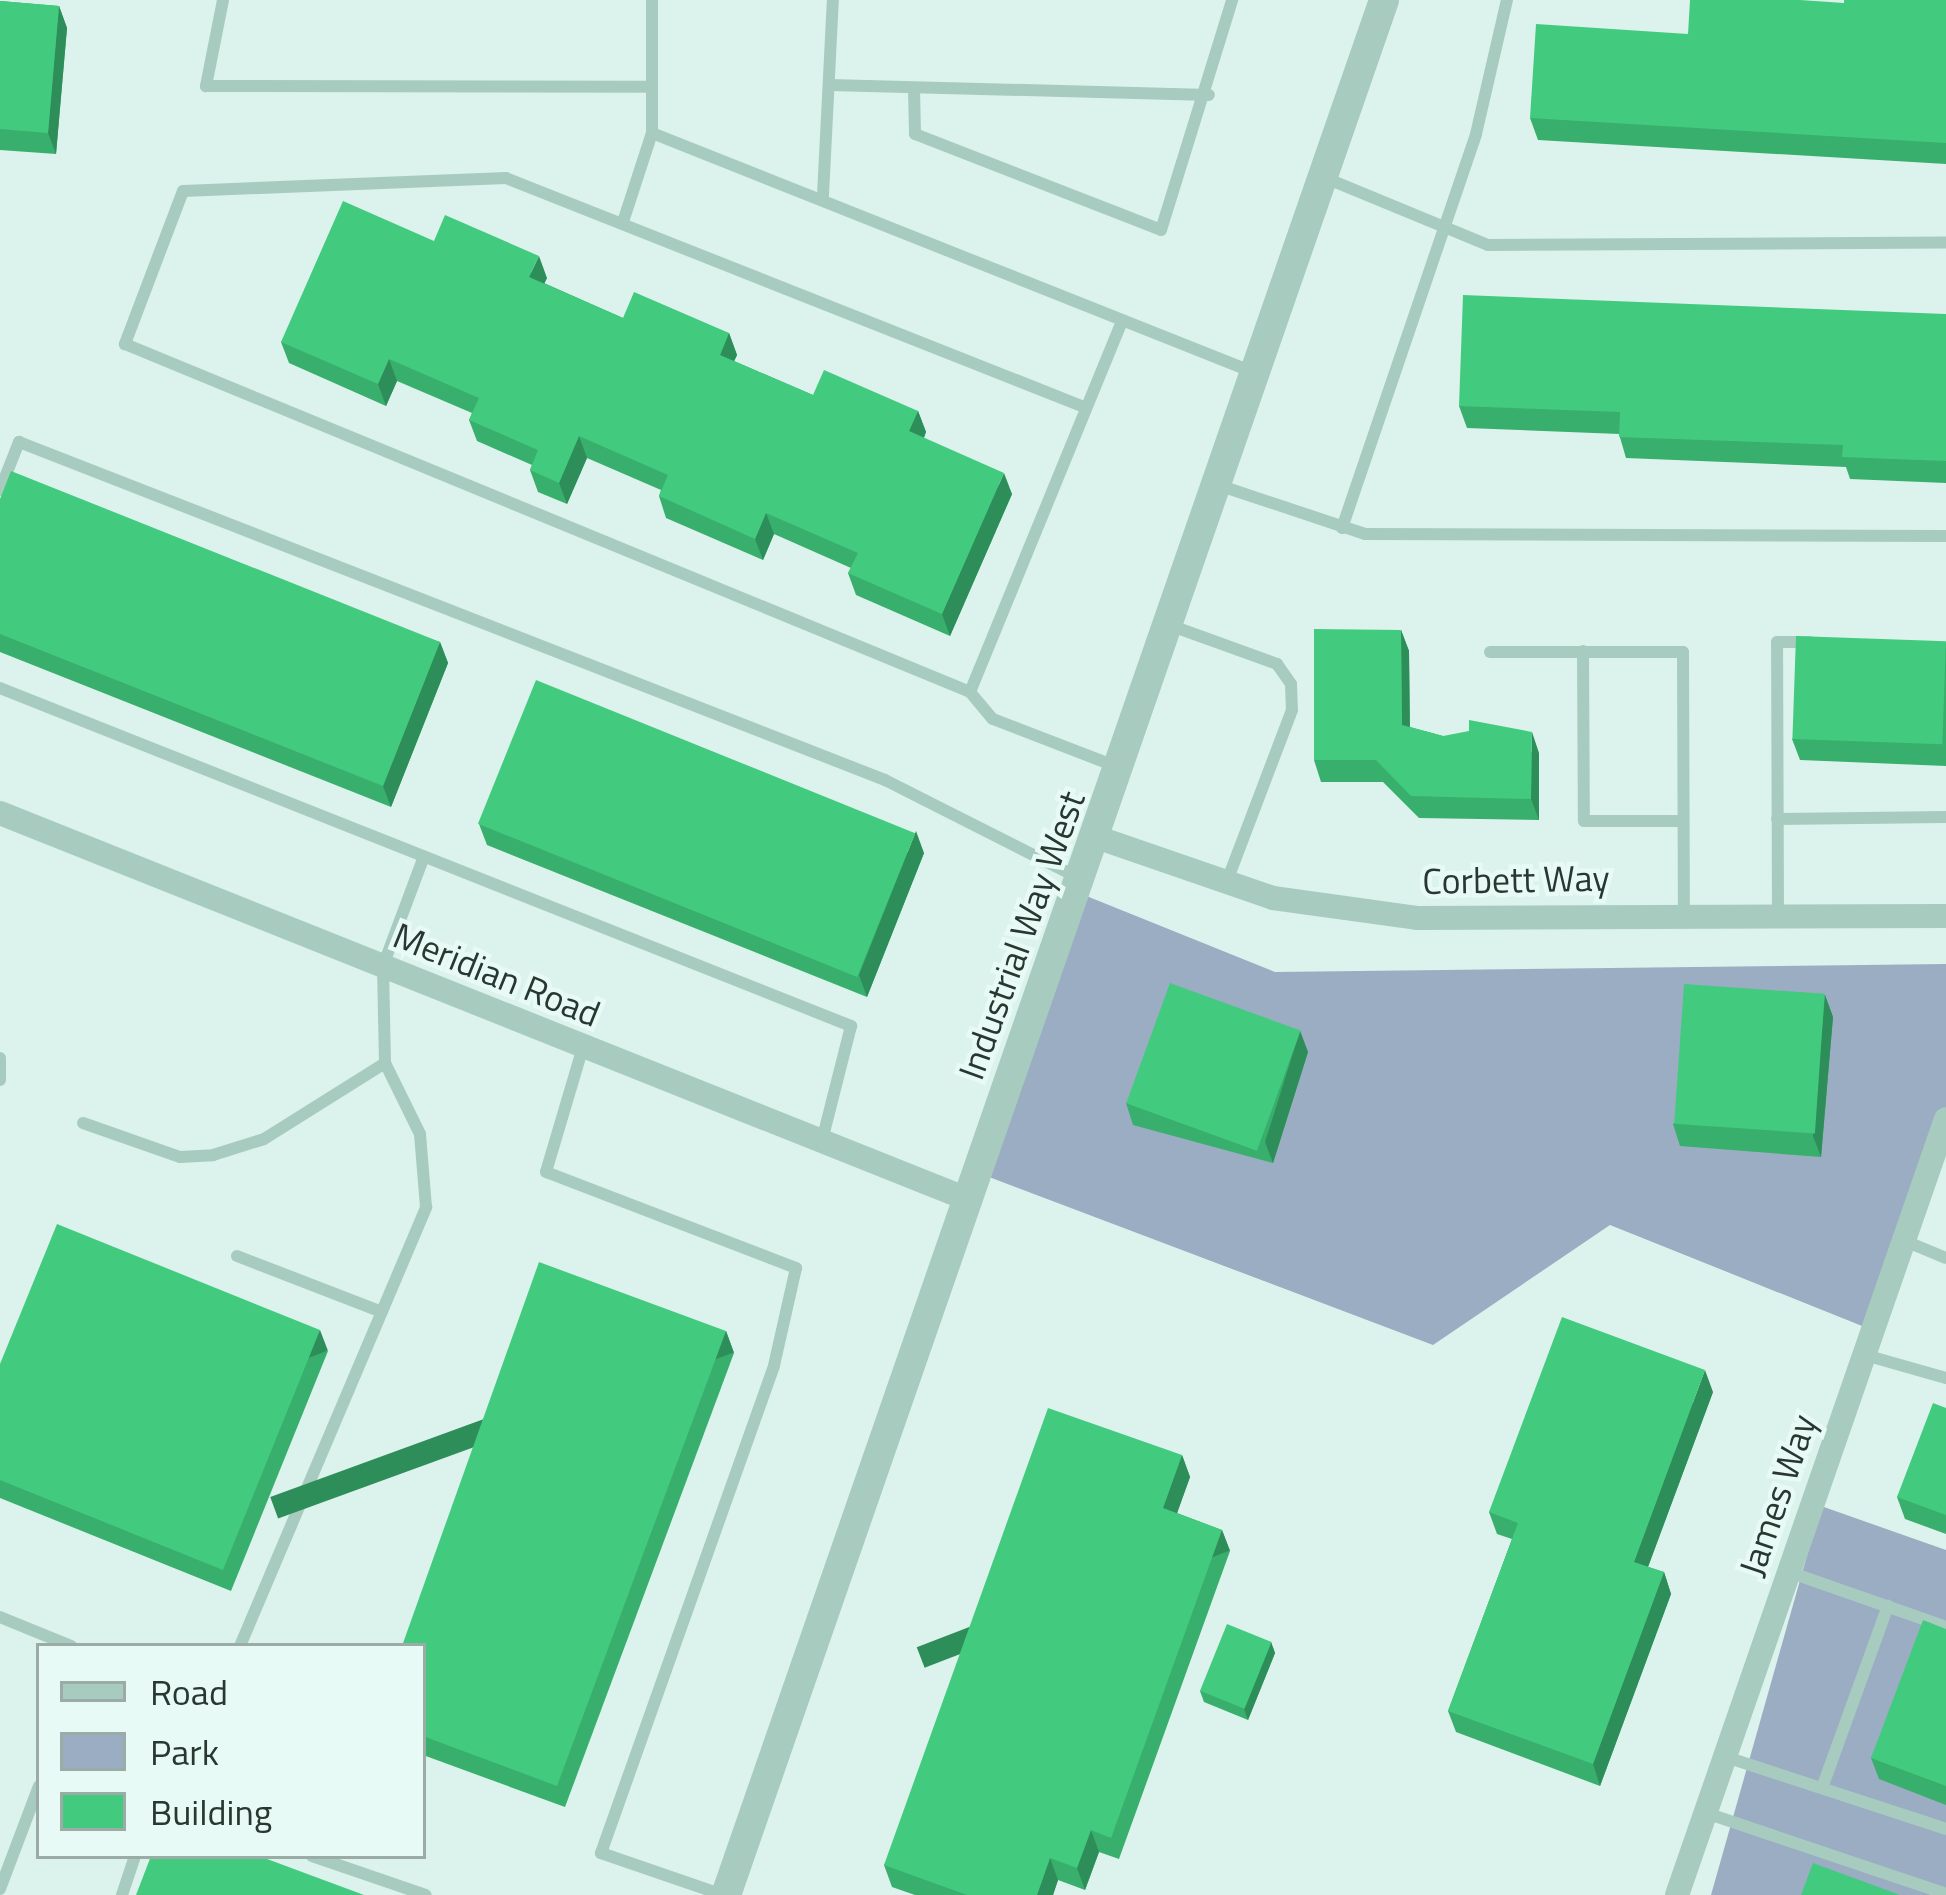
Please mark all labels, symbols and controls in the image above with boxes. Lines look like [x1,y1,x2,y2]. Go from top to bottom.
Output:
street label: Industrial Way West [949,785,1093,1085]
street label: Corbett Way [1422,856,1610,902]
street label: Meridian Road [388,913,606,1035]
street label: James Way [1729,1409,1825,1581]
legend [36,1643,426,1859]
text: Road [150,1664,228,1719]
text: Park [150,1724,219,1779]
text: Building [150,1784,272,1839]

